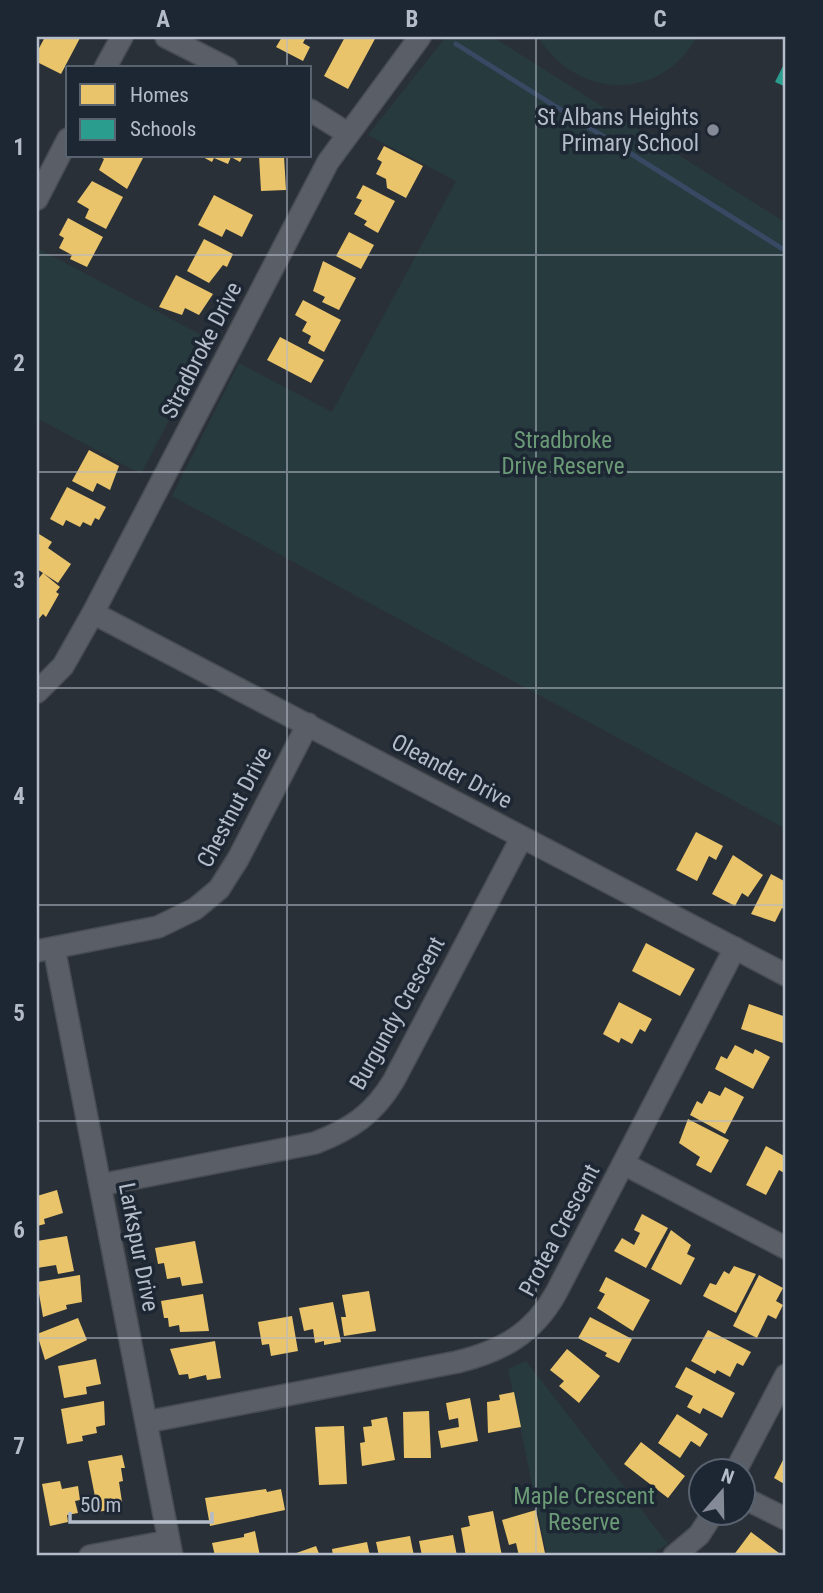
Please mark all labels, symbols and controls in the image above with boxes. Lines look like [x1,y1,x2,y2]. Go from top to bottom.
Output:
text: A [156,6,170,33]
text: B [406,6,418,33]
text: C [653,6,667,33]
legend [66,66,312,158]
text: Homes [130,83,189,107]
place label: St Albans Heights Primary School [537,104,699,157]
text: Schools [130,117,196,141]
marker: St Albans Heights Primary School [705,122,721,138]
text: 1 [13,134,25,161]
street label: Stradbroke Drive [155,278,247,423]
text: 2 [13,350,25,377]
park label: Stradbroke Drive Reserve [501,427,625,480]
text: 3 [13,567,25,594]
street label: Oleander Drive [387,728,517,814]
street label: Chestnut Drive [191,742,277,872]
text: 4 [13,783,25,810]
street label: Burgundy Crescent [344,932,451,1094]
text: 5 [13,1000,25,1027]
street label: Protea Crescent [513,1160,605,1301]
street label: Larkspur Drive [113,1180,164,1314]
text: 6 [13,1217,25,1244]
text: 7 [13,1433,25,1460]
north arrow [686,1456,756,1526]
text: N [718,1464,737,1489]
scale bar [70,1481,212,1525]
park label: Maple Crescent Reserve [513,1483,655,1536]
text: 50 m [80,1493,121,1517]

